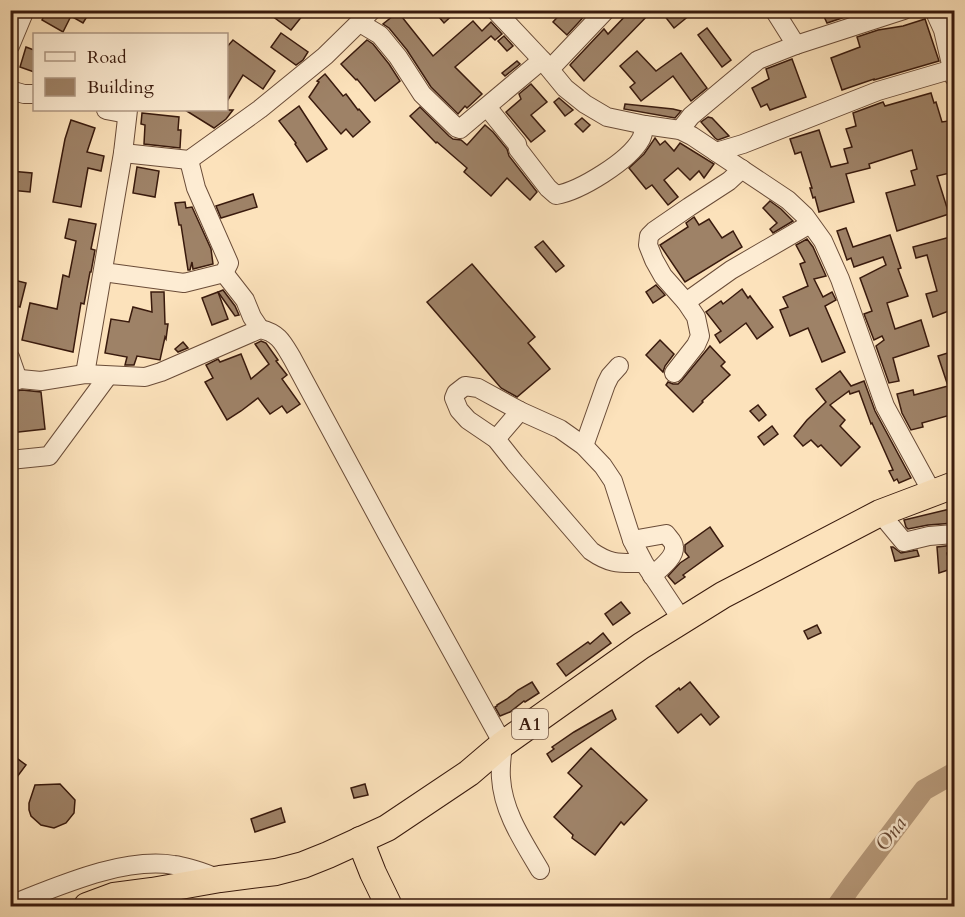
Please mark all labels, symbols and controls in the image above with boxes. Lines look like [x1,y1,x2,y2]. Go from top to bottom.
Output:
legend [33,33,228,111]
text: Road [87,45,127,70]
text: Building [87,75,155,100]
road number: A1 [512,709,548,739]
water label: Ona [868,811,914,857]

